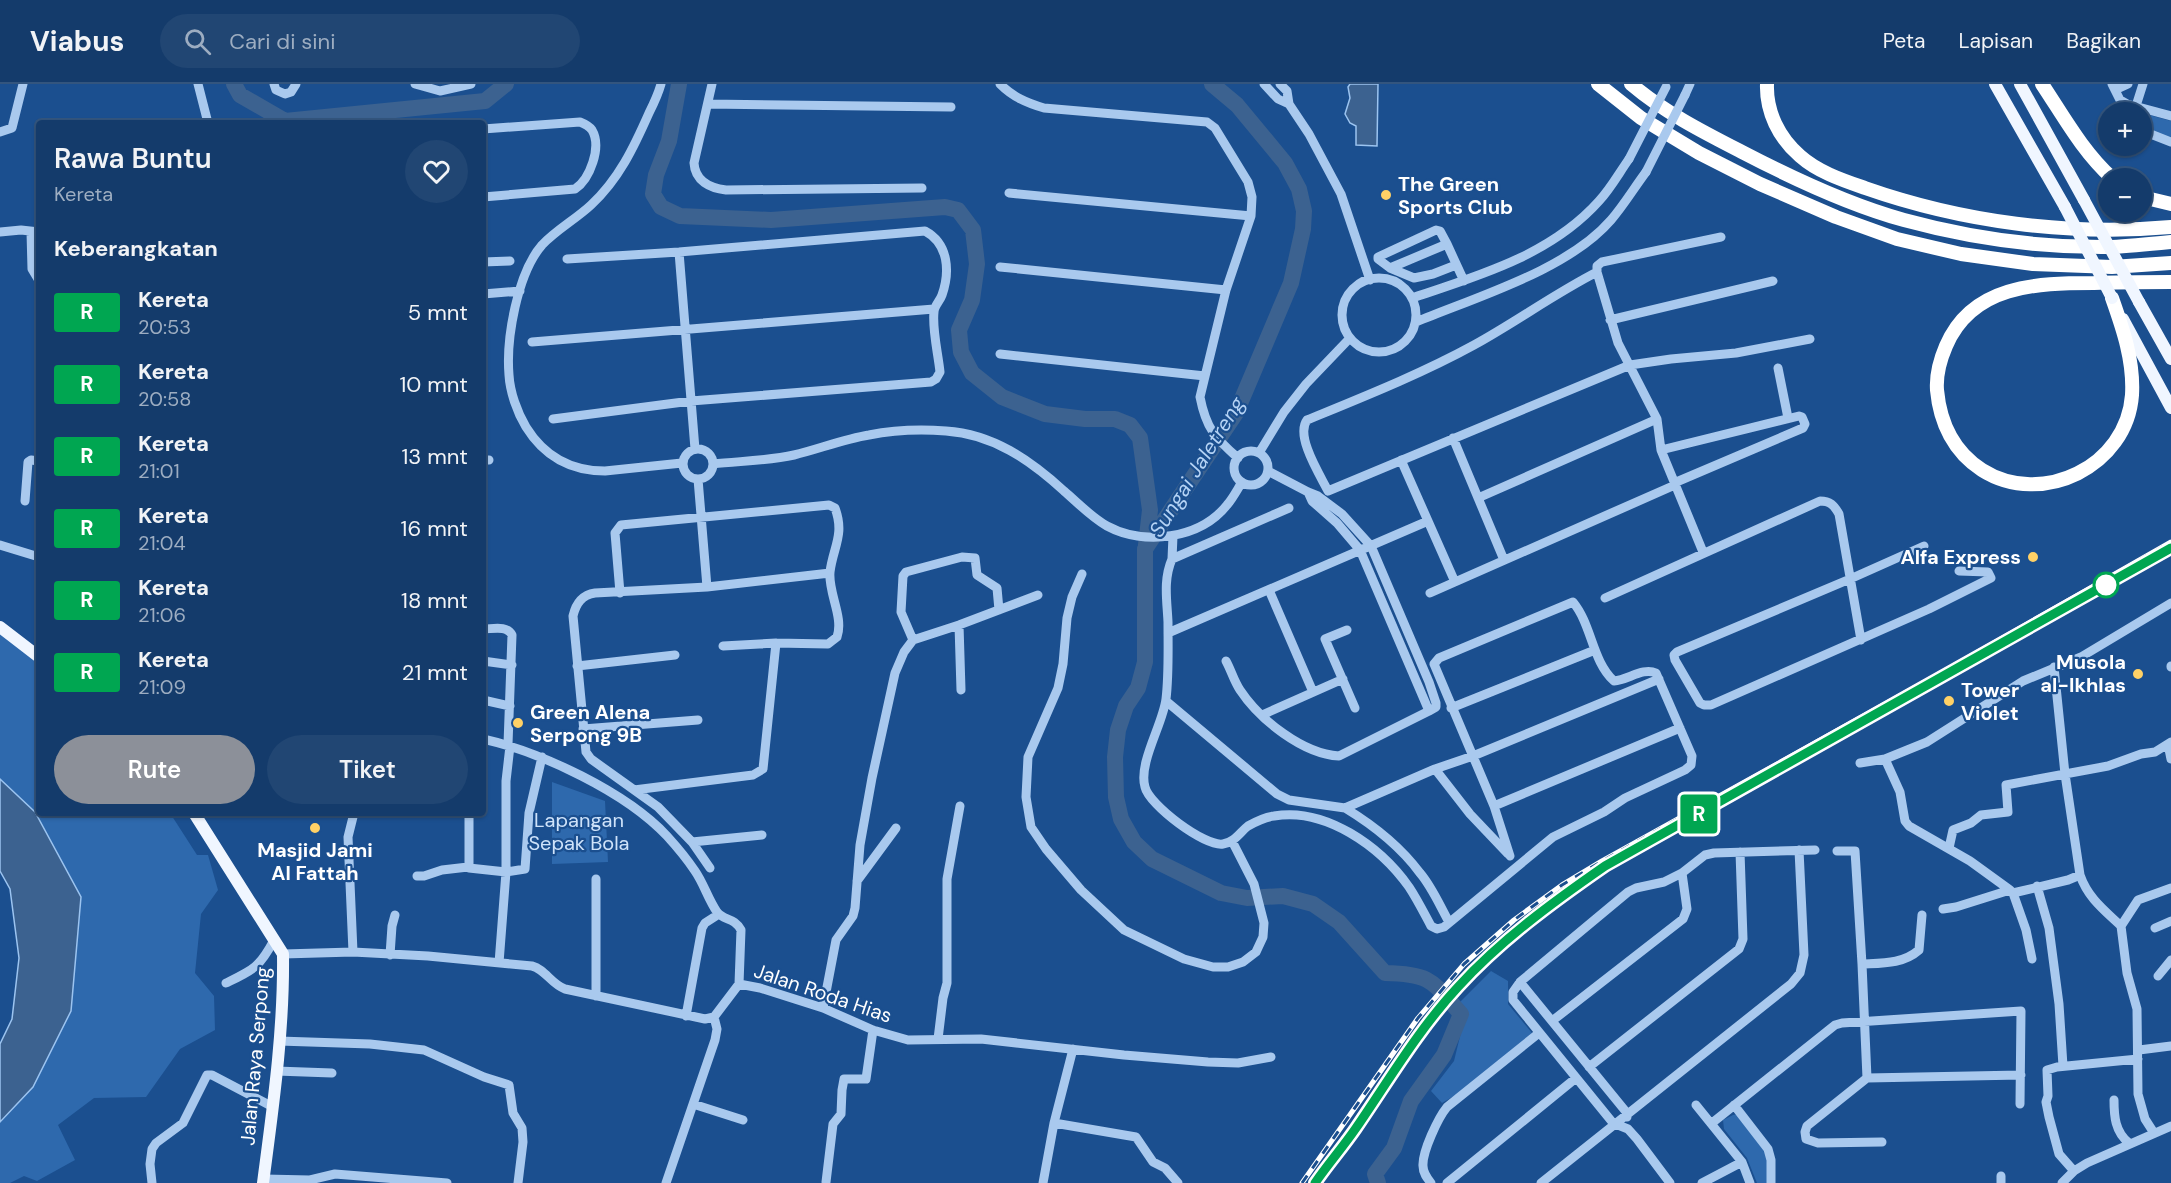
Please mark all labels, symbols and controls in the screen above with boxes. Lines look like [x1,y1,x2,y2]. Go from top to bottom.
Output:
search box [160,14,580,68]
text: Viabus [30,23,124,60]
icon: search [181,25,214,58]
text: Cari di sini [229,27,336,56]
text: Peta [1883,27,1925,55]
text: Lapisan [1958,27,2033,55]
text: Bagikan [2066,27,2141,55]
map controls [2098,102,2152,222]
button: + [2098,102,2152,156]
text: Rawa Buntu [54,140,212,177]
button: heart [405,140,468,203]
button: − [2098,168,2152,222]
place label: The Green Sports Club [1398,171,1513,220]
text: Kereta [54,181,113,207]
marker: The Green Sports Club [1379,188,1393,202]
text: Keberangkatan [54,234,218,263]
text: Kereta [138,285,209,314]
text: R [80,298,94,326]
text: 5 mnt [408,298,468,327]
text: 20:53 [138,314,191,340]
text: Kereta [138,357,209,386]
text: R [80,370,94,398]
text: 10 mnt [399,370,468,399]
text: 20:58 [138,386,191,412]
water label: Sungai Jaletreng [1143,391,1252,542]
text: Kereta [138,429,209,458]
text: R [80,442,94,470]
text: 13 mnt [401,442,468,471]
text: 21:01 [138,458,180,484]
text: Kereta [138,501,209,530]
text: R [80,514,94,542]
text: 16 mnt [401,514,468,543]
text: 21:04 [138,530,186,556]
place label: Alfa Express [1901,544,2021,570]
marker: Alfa Express [2026,550,2040,564]
unlabelled marker [2093,572,2119,598]
text: Kereta [138,573,209,602]
text: R [80,586,94,614]
text: 18 mnt [401,586,468,615]
text: 21:06 [138,602,186,628]
text: Kereta [138,645,209,674]
place label: Musola al-Ikhlas [2040,649,2126,698]
text: R [80,658,94,686]
text: 21 mnt [402,658,468,687]
marker: Musola al-Ikhlas [2131,667,2145,681]
text: 21:09 [138,674,186,700]
place label: Tower Violet [1961,677,2019,726]
marker: Tower Violet [1942,694,1956,708]
place label: Green Alena Serpong 9B [530,699,650,748]
marker: Green Alena Serpong 9B [511,716,525,730]
button: Rute [54,735,255,804]
button: Tiket [267,735,468,804]
line badge: R [1680,794,1718,834]
text: R [1692,800,1706,828]
park label: Lapangan Sepak Bola [528,807,630,856]
marker: Masjid Jami Al Fattah [308,821,322,835]
place label: Masjid Jami Al Fattah [257,837,373,886]
street label: Jalan Roda Hias [751,957,895,1029]
street label: Jalan Raya Serpong [234,966,276,1146]

